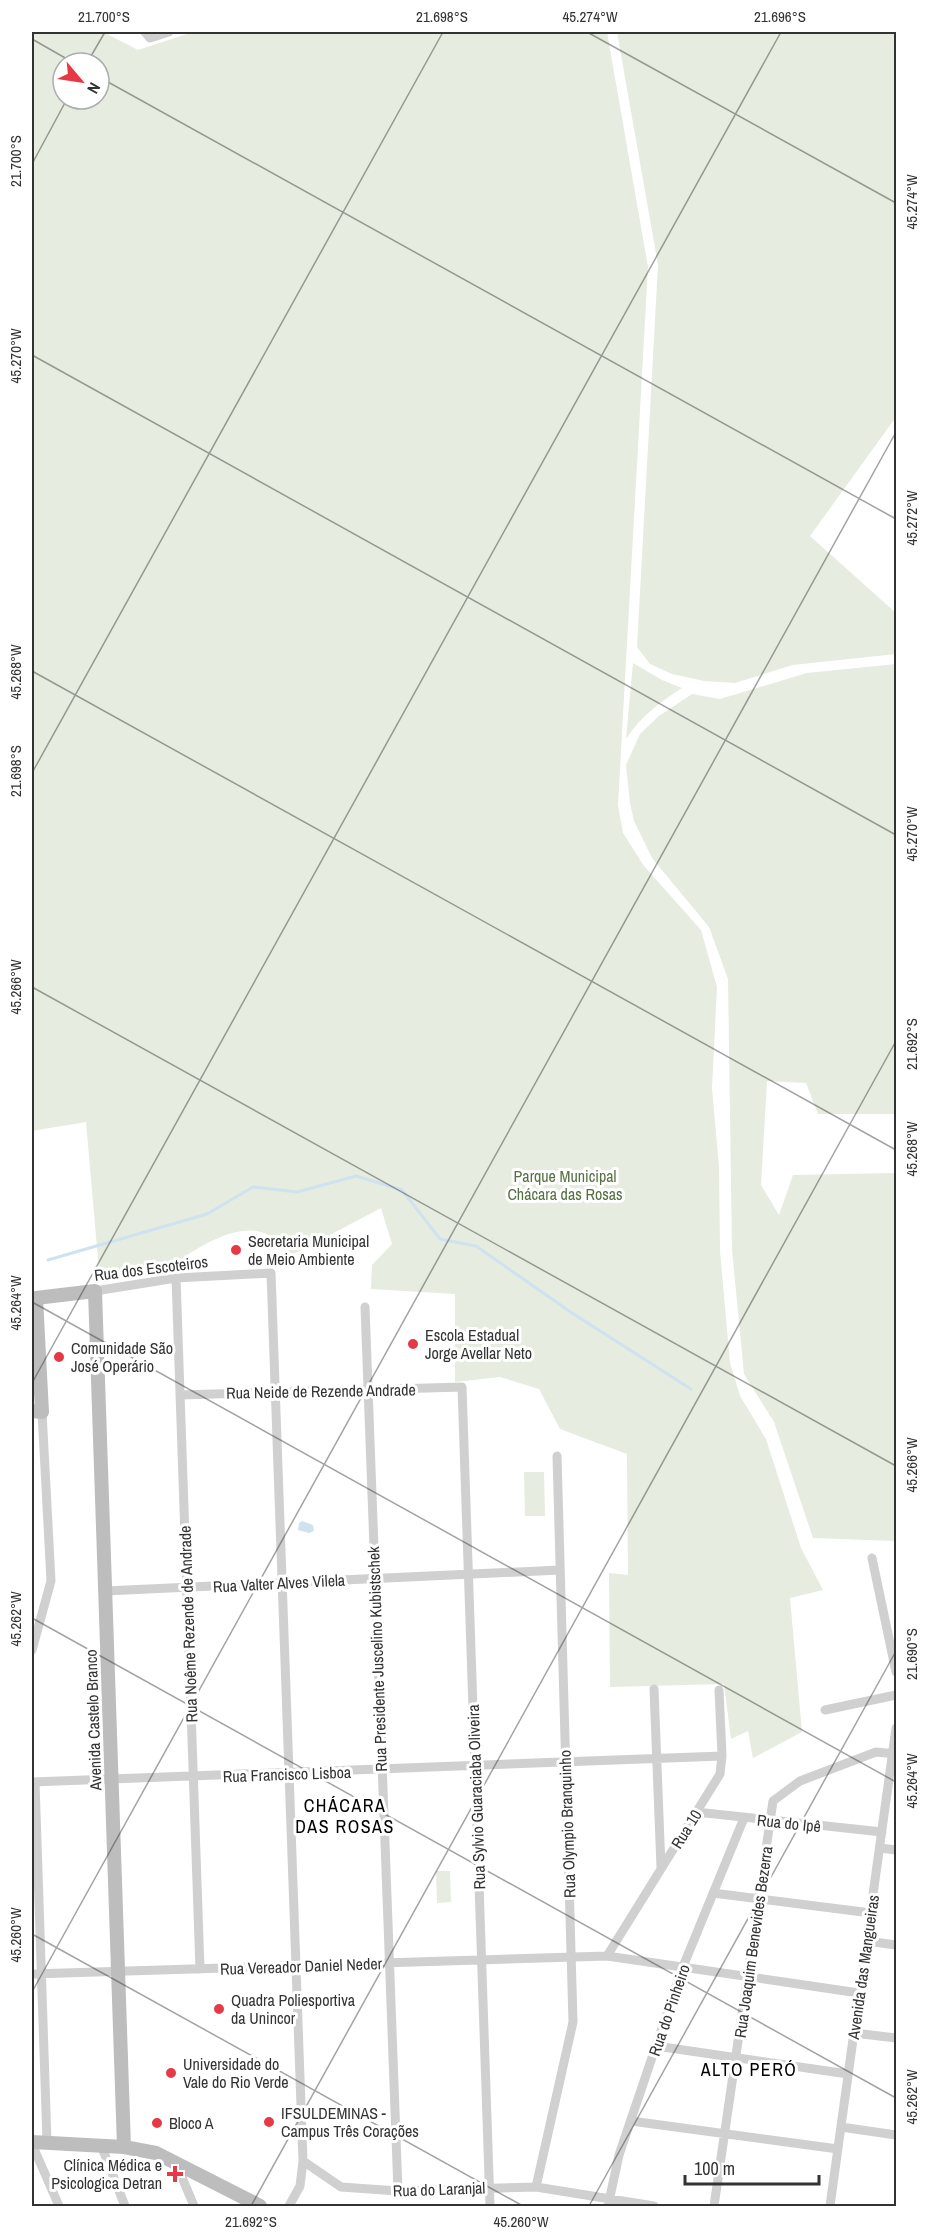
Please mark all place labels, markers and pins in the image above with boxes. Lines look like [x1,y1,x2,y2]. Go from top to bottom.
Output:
place label: Secretaria Municipal de Meio Ambiente [248,1230,369,1270]
marker: Secretaria Municipal de Meio Ambiente [229,1243,243,1257]
place label: Escola Estadual Jorge Avellar Neto [425,1324,532,1364]
place label: Comunidade São José Operário [71,1337,173,1377]
marker: Escola Estadual Jorge Avellar Neto [406,1337,420,1351]
marker: Comunidade São José Operário [52,1350,66,1364]
place label: Quadra Poliesportiva da Unincor [231,1989,356,2029]
marker: Quadra Poliesportiva da Unincor [212,2002,226,2016]
place label: Universidade do Vale do Rio Verde [183,2053,289,2093]
marker: Universidade do Vale do Rio Verde [164,2066,178,2080]
place label: IFSULDEMINAS - Campus Três Corações [281,2102,419,2142]
place label: Bloco A [169,2112,214,2134]
marker: IFSULDEMINAS - Campus Três Corações [262,2115,276,2129]
marker: Bloco A [150,2116,164,2130]
place label: Clínica Médica e Psicologica Detran [51,2154,162,2194]
marker: Clínica Médica e Psicologica Detran [166,2165,184,2183]

